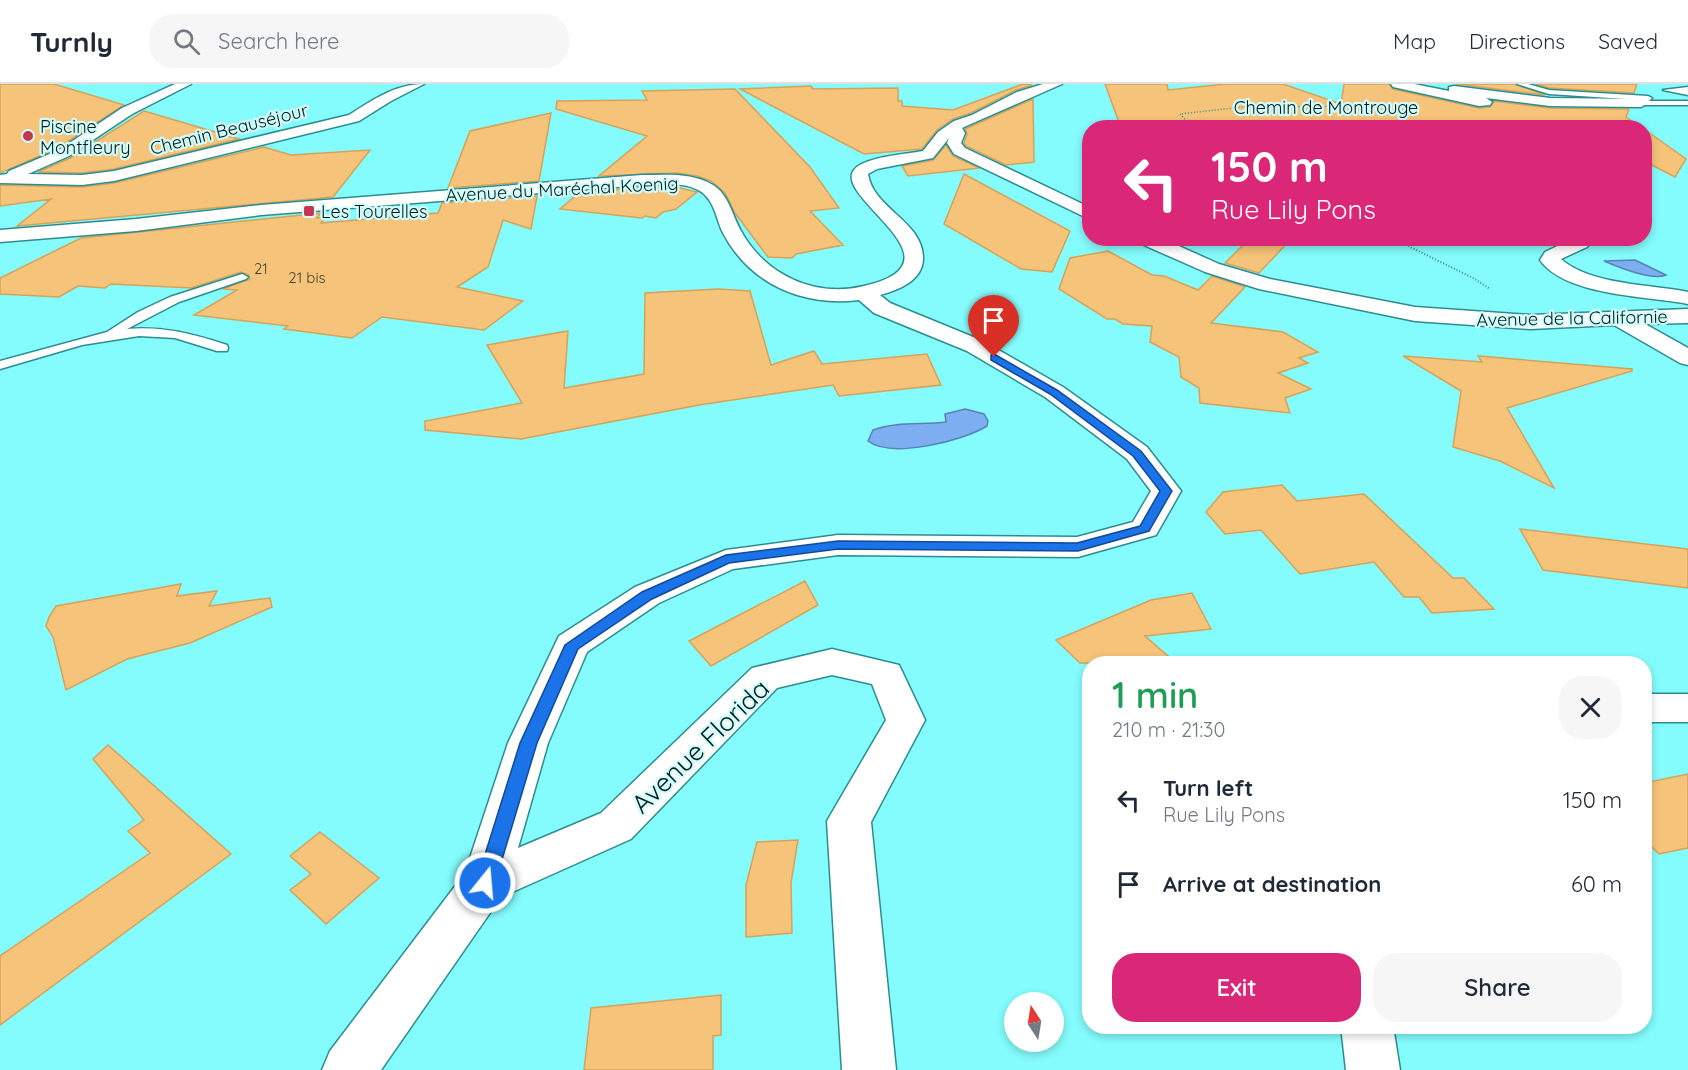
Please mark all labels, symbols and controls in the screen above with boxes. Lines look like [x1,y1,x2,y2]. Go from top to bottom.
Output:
search box [149,14,569,68]
text: Turnly [30,24,113,59]
icon: search [170,25,203,58]
text: Search here [218,27,339,55]
text: Map [1393,28,1436,54]
text: Directions [1469,28,1565,54]
text: Saved [1598,28,1658,54]
street label: Chemin de Montrouge [1234,96,1418,119]
street label: Chemin Beauséjour [148,98,311,160]
place label: Piscine Montfleury [40,115,130,159]
marker: Piscine Montfleury [21,129,35,143]
text: 150 m [1211,140,1328,193]
icon: left [1112,144,1190,222]
street label: Avenue du Maréchal Koenig [445,171,679,207]
text: Rue Lily Pons [1211,192,1376,226]
place label: Les Tourelles [321,200,427,223]
marker: Les Tourelles [302,204,316,218]
house number: 21 [254,259,268,278]
house number: 21 bis [288,268,326,287]
pin [968,295,1019,357]
icon: arrive [977,304,1010,337]
street label: Avenue de la Californie [1476,305,1668,331]
street label: Avenue Florida [624,672,776,820]
text: 1 min [1112,672,1198,717]
button: close [1559,676,1622,739]
text: 210 m · 21:30 [1112,717,1226,742]
text: Turn left [1163,774,1253,802]
icon: left [1112,784,1145,817]
text: 150 m [1563,786,1622,814]
text: Rue Lily Pons [1163,802,1285,827]
position arrow [453,851,517,915]
icon: arrive [1112,868,1145,901]
text: Arrive at destination [1163,870,1381,898]
text: 60 m [1571,870,1622,898]
button: Exit [1112,953,1361,1022]
button: Share [1373,953,1622,1022]
north arrow [1004,992,1064,1052]
map controls [1004,992,1064,1052]

